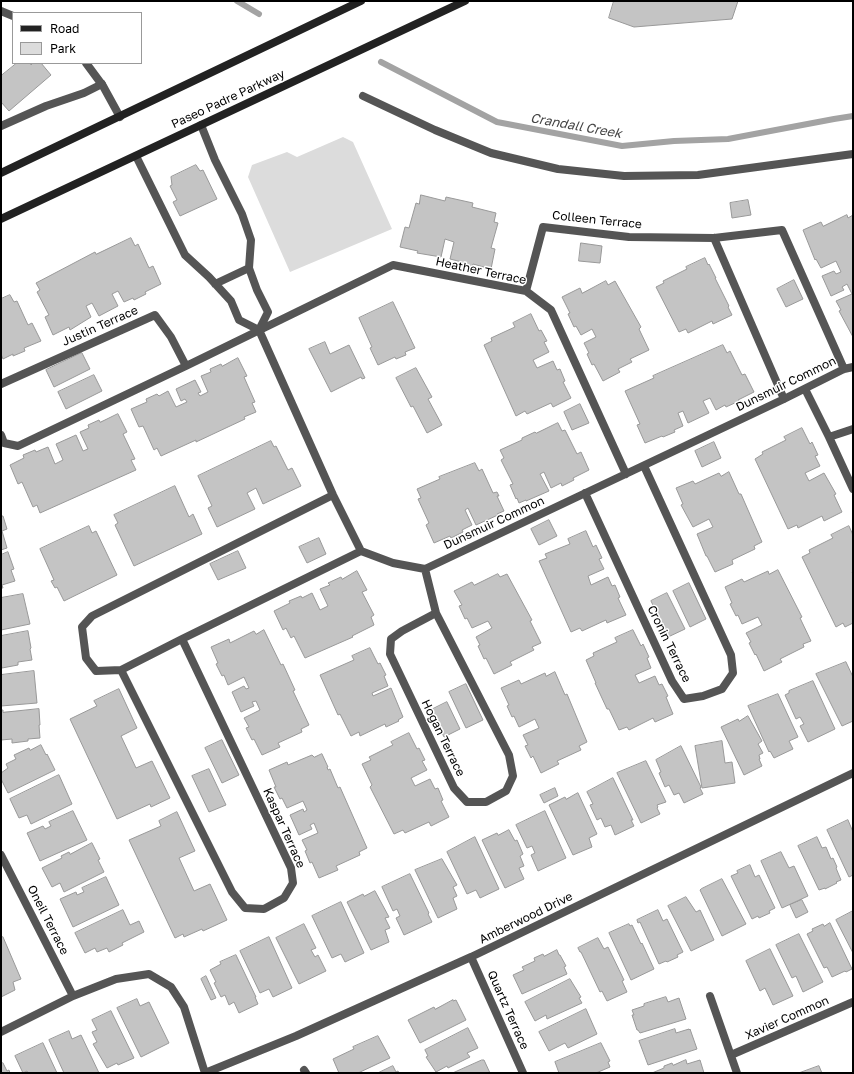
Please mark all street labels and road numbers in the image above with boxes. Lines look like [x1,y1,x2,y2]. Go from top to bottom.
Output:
street label: Paseo Padre Parkway [169,66,287,132]
street label: Colleen Terrace [551,208,643,232]
street label: Heather Terrace [434,254,528,288]
street label: Justin Terrace [60,303,140,349]
street label: Dunsmuir Common [734,354,838,414]
street label: Dunsmuir Common [441,493,547,553]
street label: Cronin Terrace [644,603,694,685]
street label: Hogan Terrace [418,697,468,779]
street label: Kaspar Terrace [260,786,308,870]
street label: Oneil Terrace [24,883,72,957]
street label: Amberwood Drive [477,889,575,947]
street label: Quartz Terrace [484,968,532,1052]
street label: Xavier Common [743,993,831,1043]

